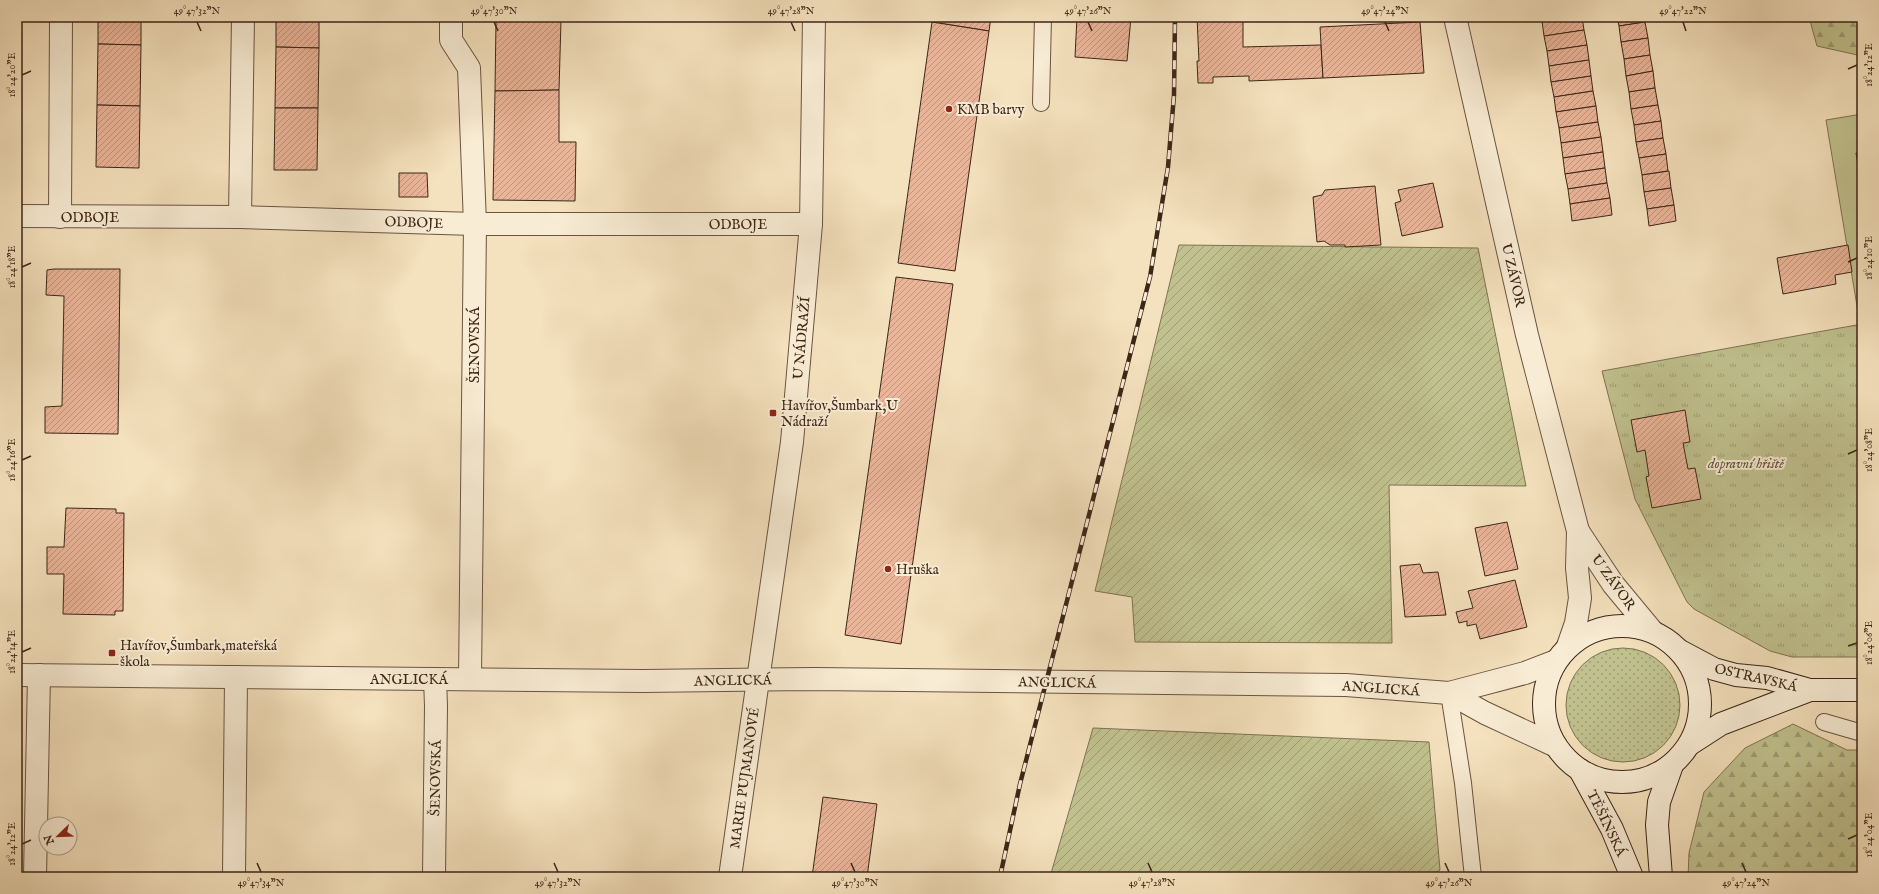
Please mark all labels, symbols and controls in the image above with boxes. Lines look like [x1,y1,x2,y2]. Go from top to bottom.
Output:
text: 49°47'32"N [174,5,221,18]
text: 49°47'30"N [471,5,518,18]
text: 49°47'28"N [768,5,815,18]
text: 49°47'26"N [1065,5,1112,18]
text: 49°47'24"N [1361,5,1409,18]
text: 49°47'22"N [1659,5,1707,18]
text: 18°24'12"E [1863,43,1876,87]
text: 18°24'20"E [6,53,19,97]
place label: KMB barvy [957,101,1025,119]
marker: KMB barvy [944,104,954,114]
street label: ODBOJE [61,209,120,227]
street label: ODBOJE [384,213,444,233]
street label: ODBOJE [709,216,768,234]
text: 18°24'10"E [1863,236,1876,280]
street label: U ZÁVOR [1497,241,1530,309]
text: 18°24'18"E [6,246,19,288]
street label: U NÁDRAŽÍ [788,295,815,380]
street label: ŠENOVSKÁ [465,306,484,383]
place label: Havířov,Šumbark,U Nádraží [781,396,898,431]
marker: Havířov,Šumbark,U Nádraží [768,408,778,418]
text: 18°24'08"E [1863,428,1876,472]
text: 18°24'16"E [6,438,19,482]
park label: dopravní hřiště [1707,455,1785,473]
street label: U ZÁVOR [1587,551,1641,614]
place label: Hruška [896,561,940,579]
marker: Hruška [883,564,893,574]
text: 18°24'06"E [1863,621,1876,665]
text: 18°24'14"E [6,630,19,674]
place label: Havířov,Šumbark,mateřská škola [120,636,278,671]
marker: Havířov,Šumbark,mateřská škola [107,648,117,658]
street label: OSTRAVSKÁ [1713,659,1800,696]
street label: ANGLICKÁ [369,670,449,689]
street label: ANGLICKÁ [693,670,773,691]
street label: ANGLICKÁ [1017,672,1097,693]
street label: ANGLICKÁ [1340,676,1421,701]
street label: MARIE PUJMANOVÉ [725,706,764,850]
street label: ŠENOVSKÁ [425,739,446,816]
street label: TĚŠÍNSKÁ [1582,787,1631,860]
text: 18°24'04"E [1863,812,1876,857]
north arrow [38,816,78,856]
text: 18°24'12"E [6,822,19,866]
text: N [41,832,58,848]
text: 49°47'34"N [238,877,285,890]
text: 49°47'32"N [535,877,582,890]
text: 49°47'30"N [832,877,879,890]
text: 49°47'28"N [1129,877,1176,890]
text: 49°47'26"N [1426,877,1473,890]
text: 49°47'24"N [1722,877,1770,890]

